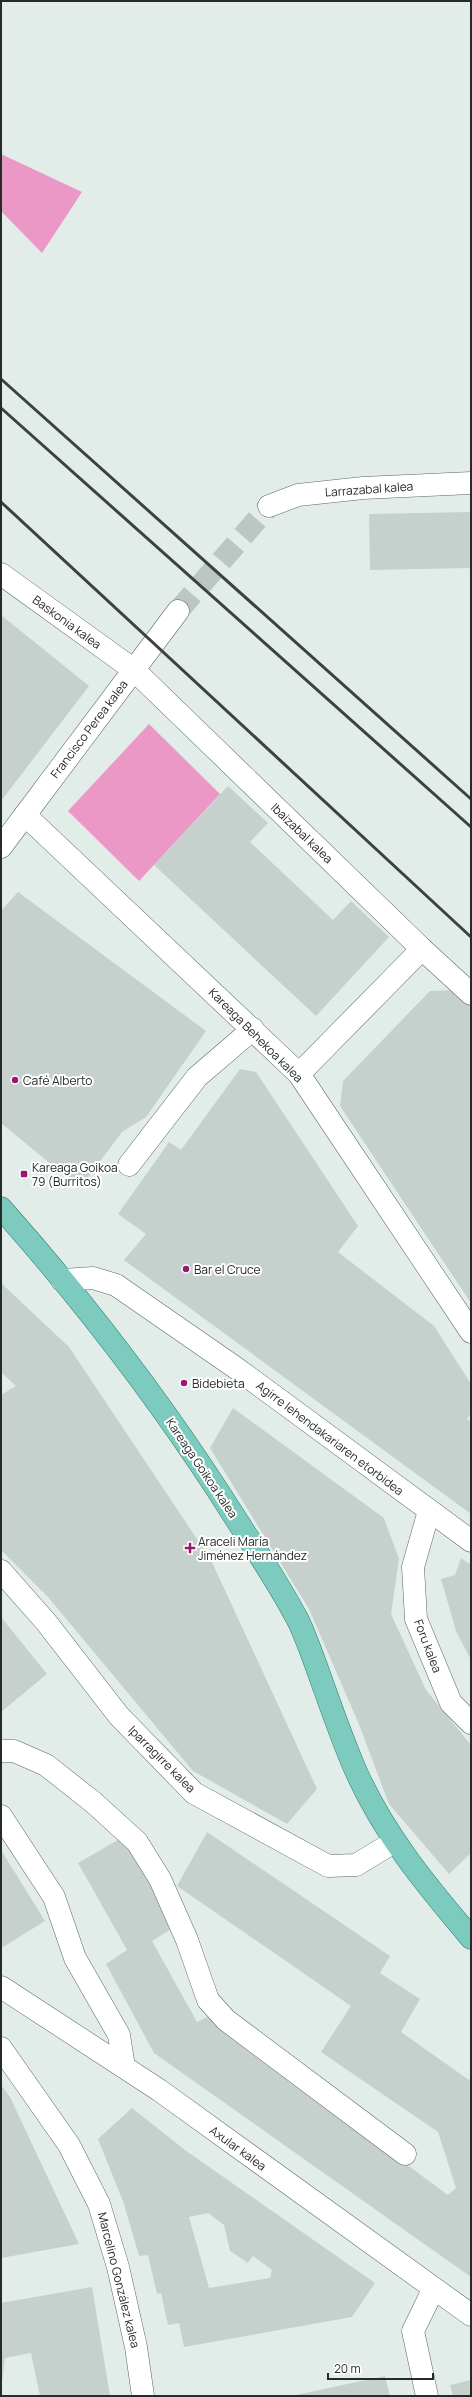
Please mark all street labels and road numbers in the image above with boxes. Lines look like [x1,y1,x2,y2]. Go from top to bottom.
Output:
street label: Larrazabal kalea [324,477,414,501]
street label: Baskonia kalea [29,591,105,653]
street label: Francisco Perea kalea [46,676,132,782]
street label: Ibaizabal kalea [267,799,337,867]
street label: Kareaga Behekoa kalea [205,984,307,1086]
street label: Agirre lehendakariaren etorbidea [253,1377,407,1499]
street label: Kareaga Goikoa kalea [162,1415,242,1521]
street label: Foru kalea [410,1617,446,1675]
street label: Iparragirre kalea [125,1722,199,1796]
street label: Axular kalea [206,2122,270,2174]
street label: Marcelino González kalea [94,2210,144,2350]

